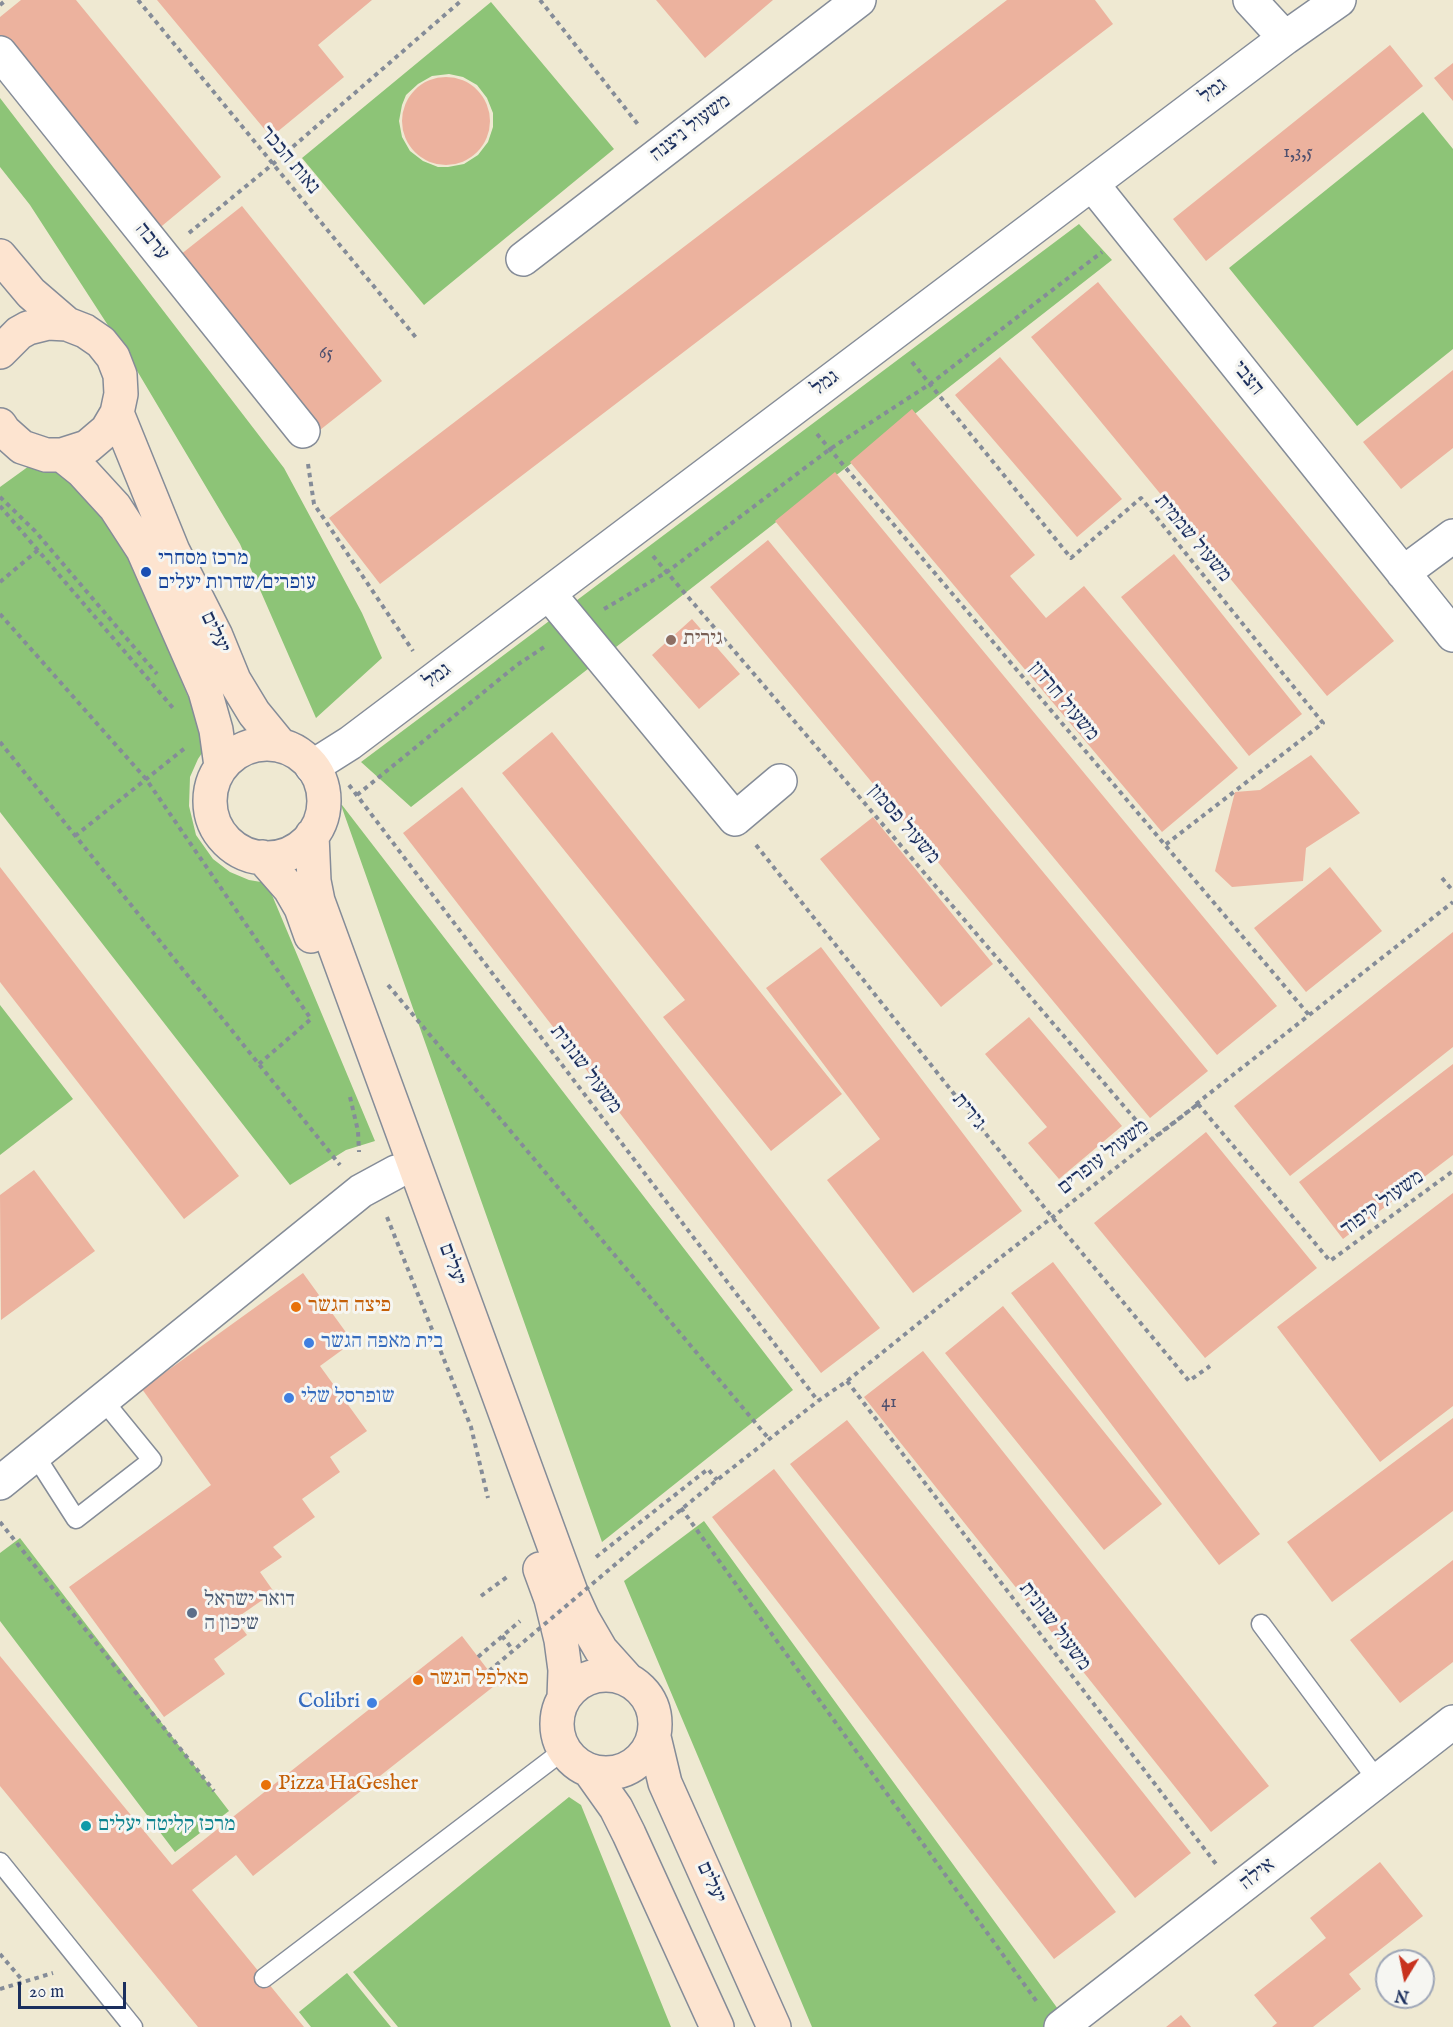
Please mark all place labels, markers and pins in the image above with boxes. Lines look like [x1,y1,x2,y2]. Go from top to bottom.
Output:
place label: מרכז מסחרי עופרים/שדרות יעלים [158,547,316,597]
marker: מרכז מסחרי עופרים/שדרות יעלים [139,565,153,579]
place label: גירית [683,627,723,653]
marker: גירית [664,633,678,647]
place label: פיצה הגשר [308,1294,391,1320]
marker: פיצה הגשר [289,1300,303,1314]
place label: בית מאפה הגשר [321,1330,443,1356]
marker: בית מאפה הגשר [302,1336,316,1350]
place label: שופרסל שלי [301,1385,395,1411]
marker: שופרסל שלי [282,1391,296,1405]
place label: דואר ישראל שיכון ה [204,1588,295,1638]
marker: דואר ישראל שיכון ה [185,1606,199,1620]
place label: פאלפל הגשר [430,1667,528,1693]
marker: פאלפל הגשר [411,1673,425,1687]
place label: Colibri [298,1690,360,1716]
marker: Colibri [365,1696,379,1710]
place label: Pizza HaGesher [278,1772,418,1798]
marker: Pizza HaGesher [259,1778,273,1792]
place label: מרכז קליטה יעלים [98,1813,235,1839]
marker: מרכז קליטה יעלים [79,1819,93,1833]

